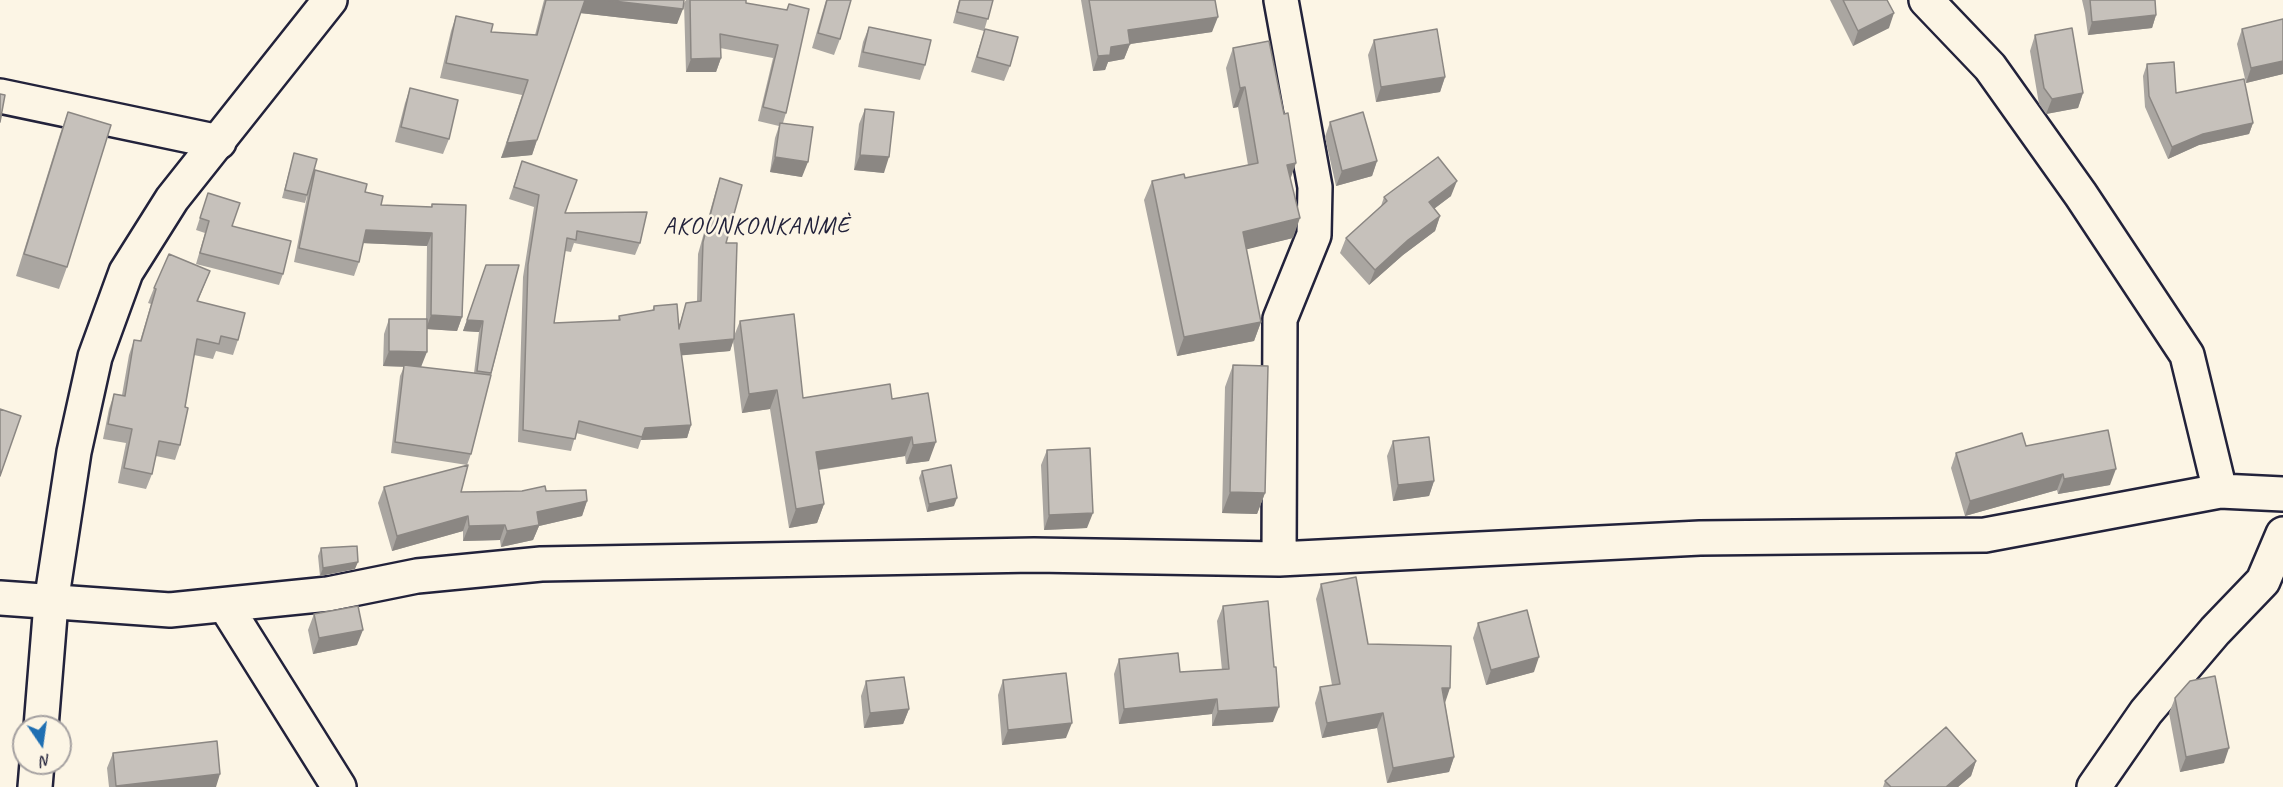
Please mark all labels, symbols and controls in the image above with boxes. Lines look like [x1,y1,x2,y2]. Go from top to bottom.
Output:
district label: AKOUNKONKANMÈ [664,213,850,241]
north arrow [12,715,72,775]
text: N [39,750,53,771]

